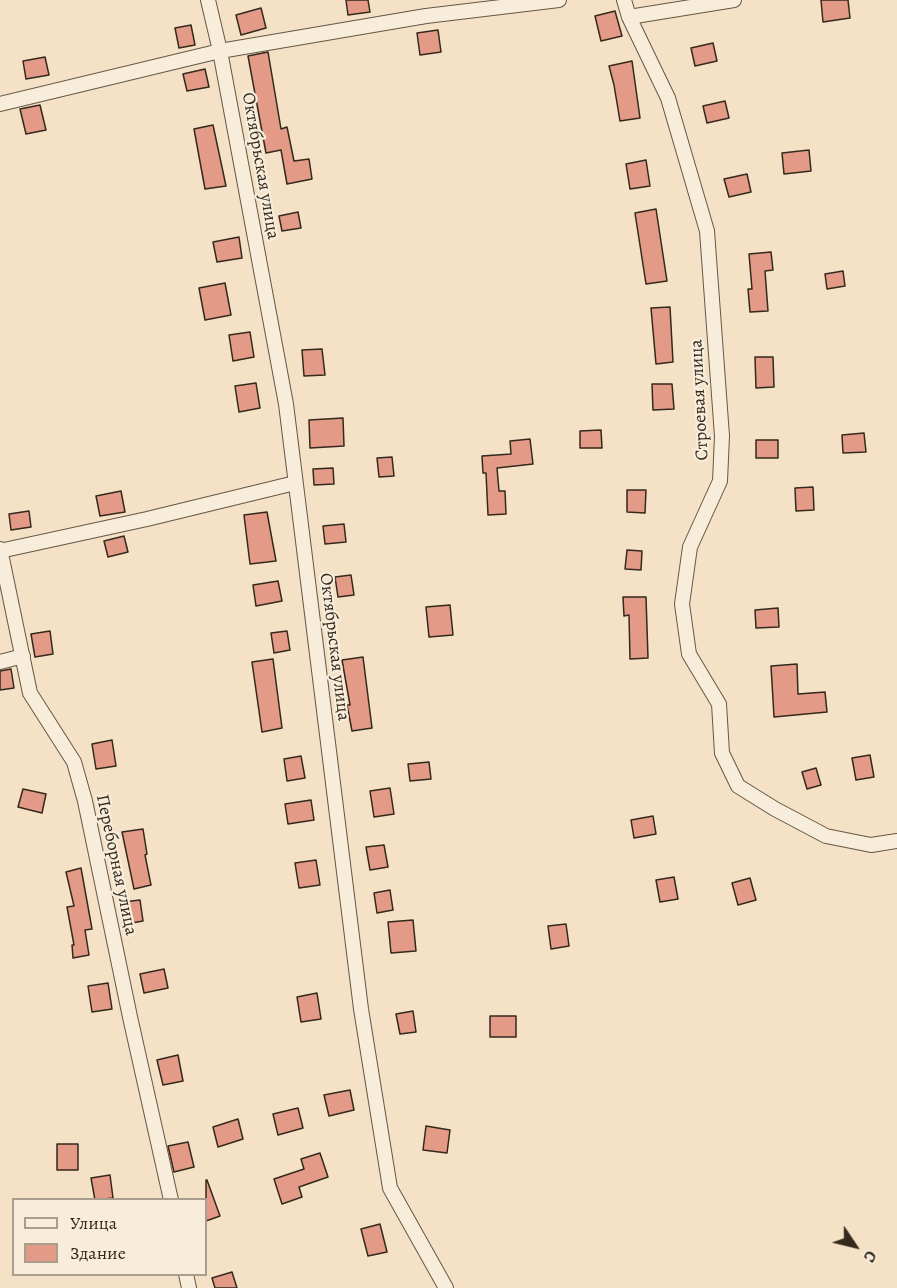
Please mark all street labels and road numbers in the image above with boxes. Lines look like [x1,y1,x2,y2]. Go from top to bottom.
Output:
street label: Октябрьская улица [236,91,284,241]
street label: Строевая улица [686,339,714,461]
street label: Октябрьская улица [314,572,354,722]
street label: Переборная улица [91,793,141,937]

